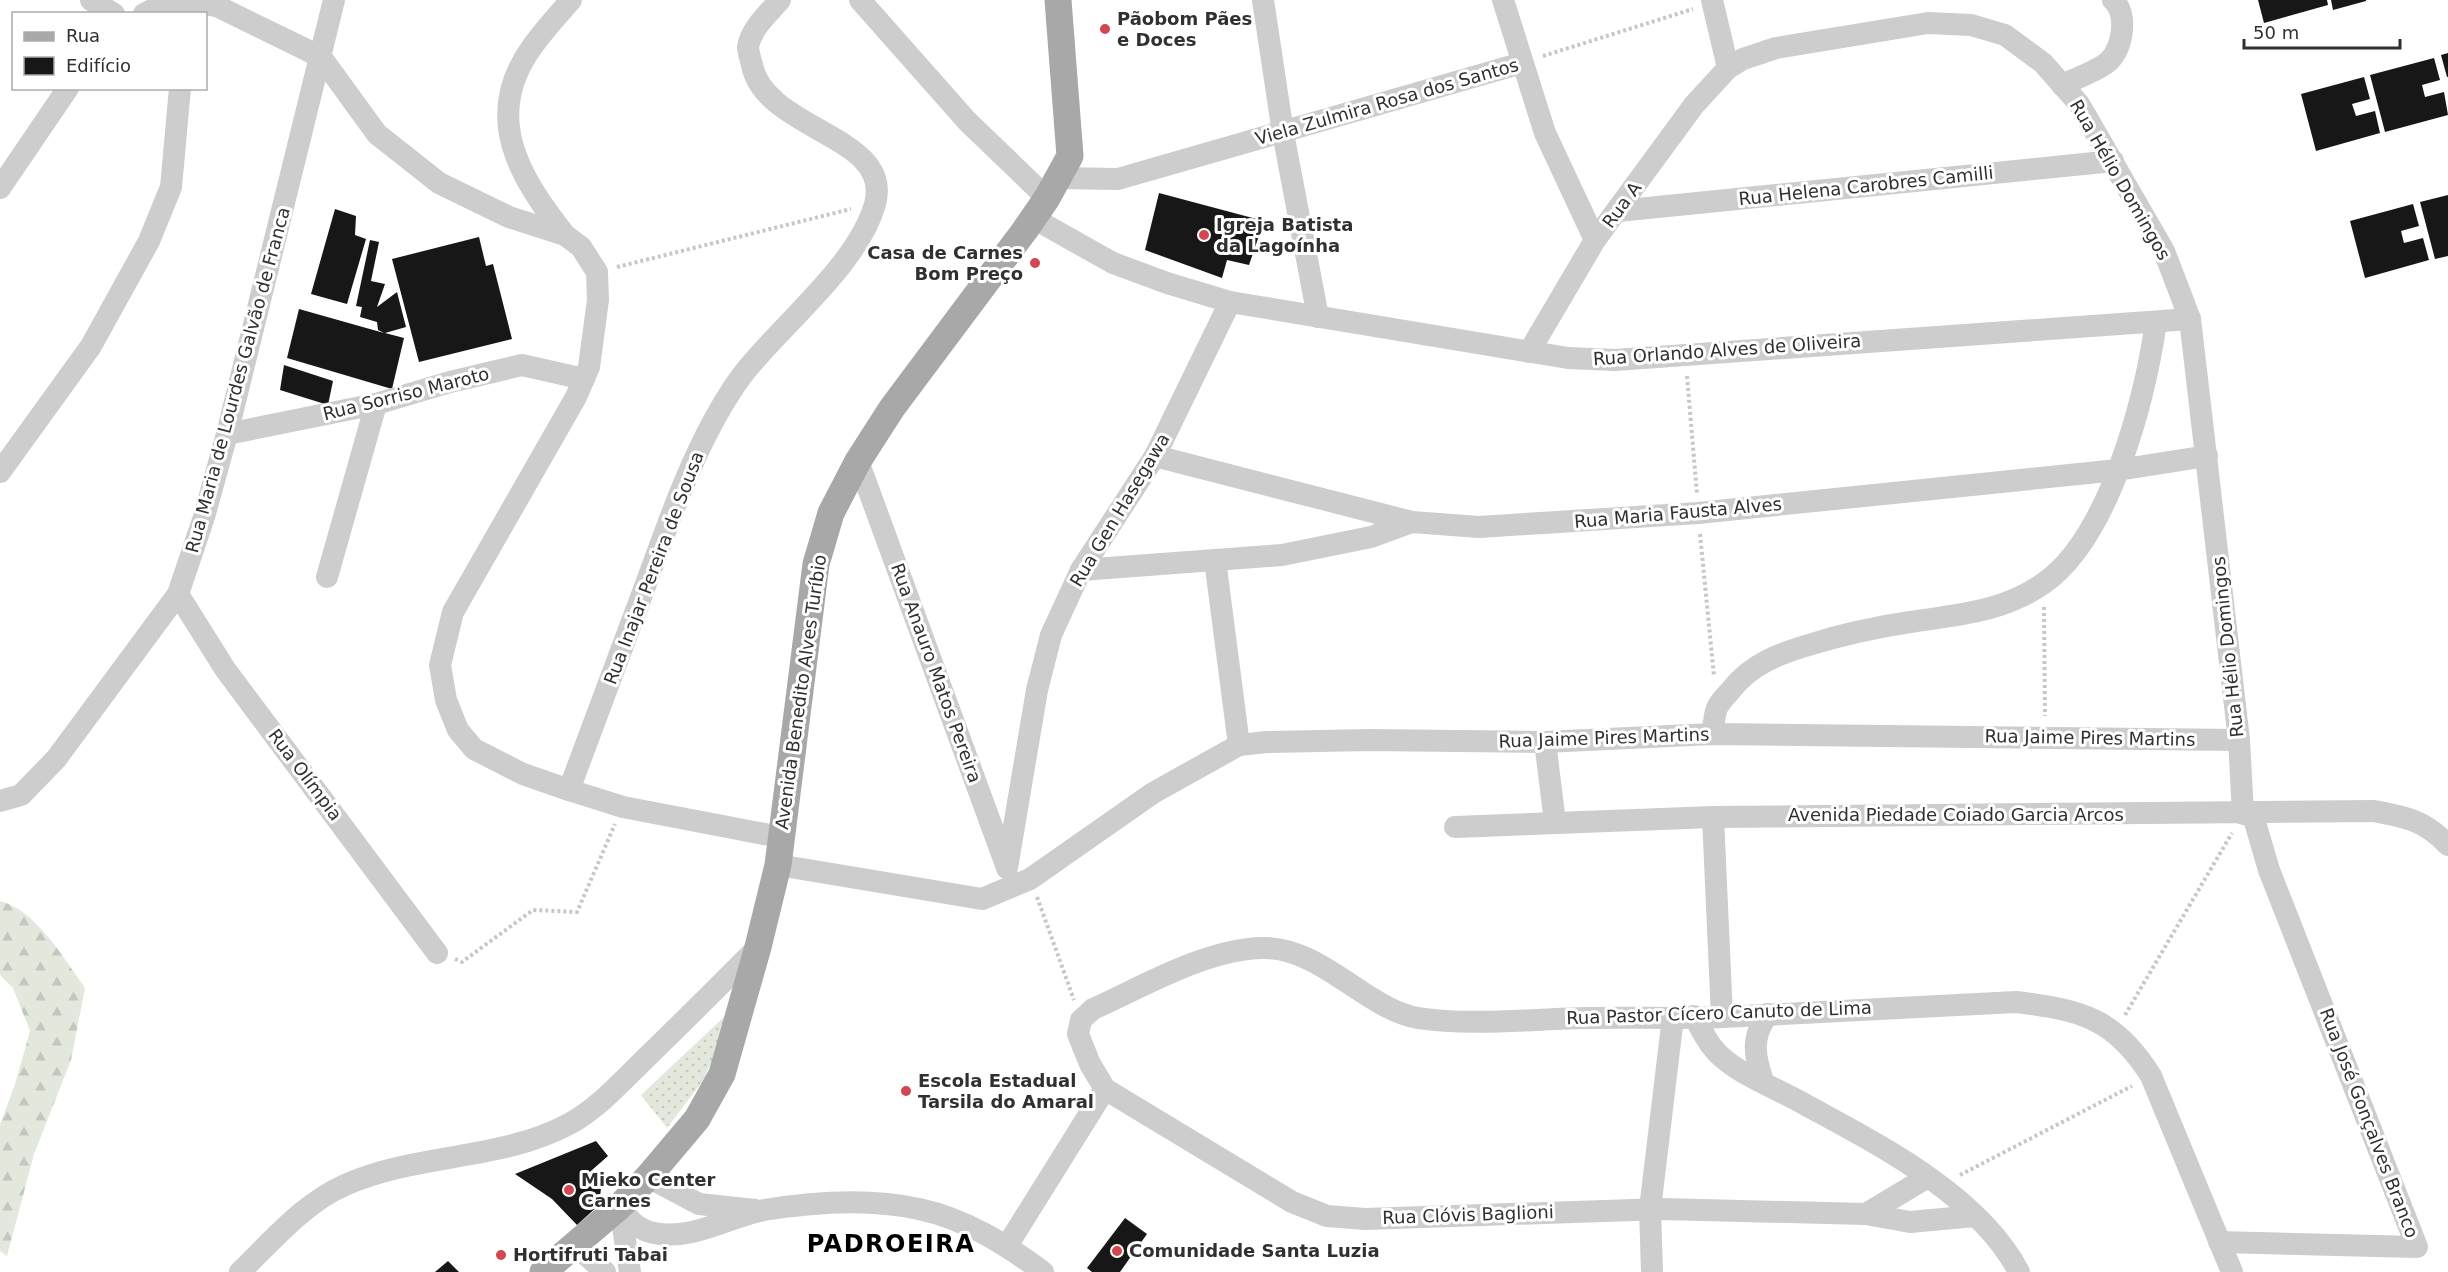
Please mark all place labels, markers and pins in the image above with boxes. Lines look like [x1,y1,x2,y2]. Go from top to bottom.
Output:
place label: Pãobom Pães e Doces [1117,8,1252,50]
marker: Pãobom Pães e Doces [1098,22,1112,36]
place label: Igreja Batista da Lagoínha [1216,214,1353,256]
marker: Igreja Batista da Lagoínha [1197,228,1211,242]
place label: Casa de Carnes Bom Preço [867,242,1023,284]
marker: Casa de Carnes Bom Preço [1028,256,1042,270]
place label: Escola Estadual Tarsila do Amaral [918,1070,1094,1112]
marker: Escola Estadual Tarsila do Amaral [899,1084,913,1098]
place label: Mieko Center Carnes [581,1169,715,1211]
marker: Mieko Center Carnes [562,1183,576,1197]
place label: Comunidade Santa Luzia [1129,1240,1380,1261]
place label: Hortifruti Tabai [513,1244,668,1265]
marker: Comunidade Santa Luzia [1110,1244,1124,1258]
marker: Hortifruti Tabai [494,1248,508,1262]

